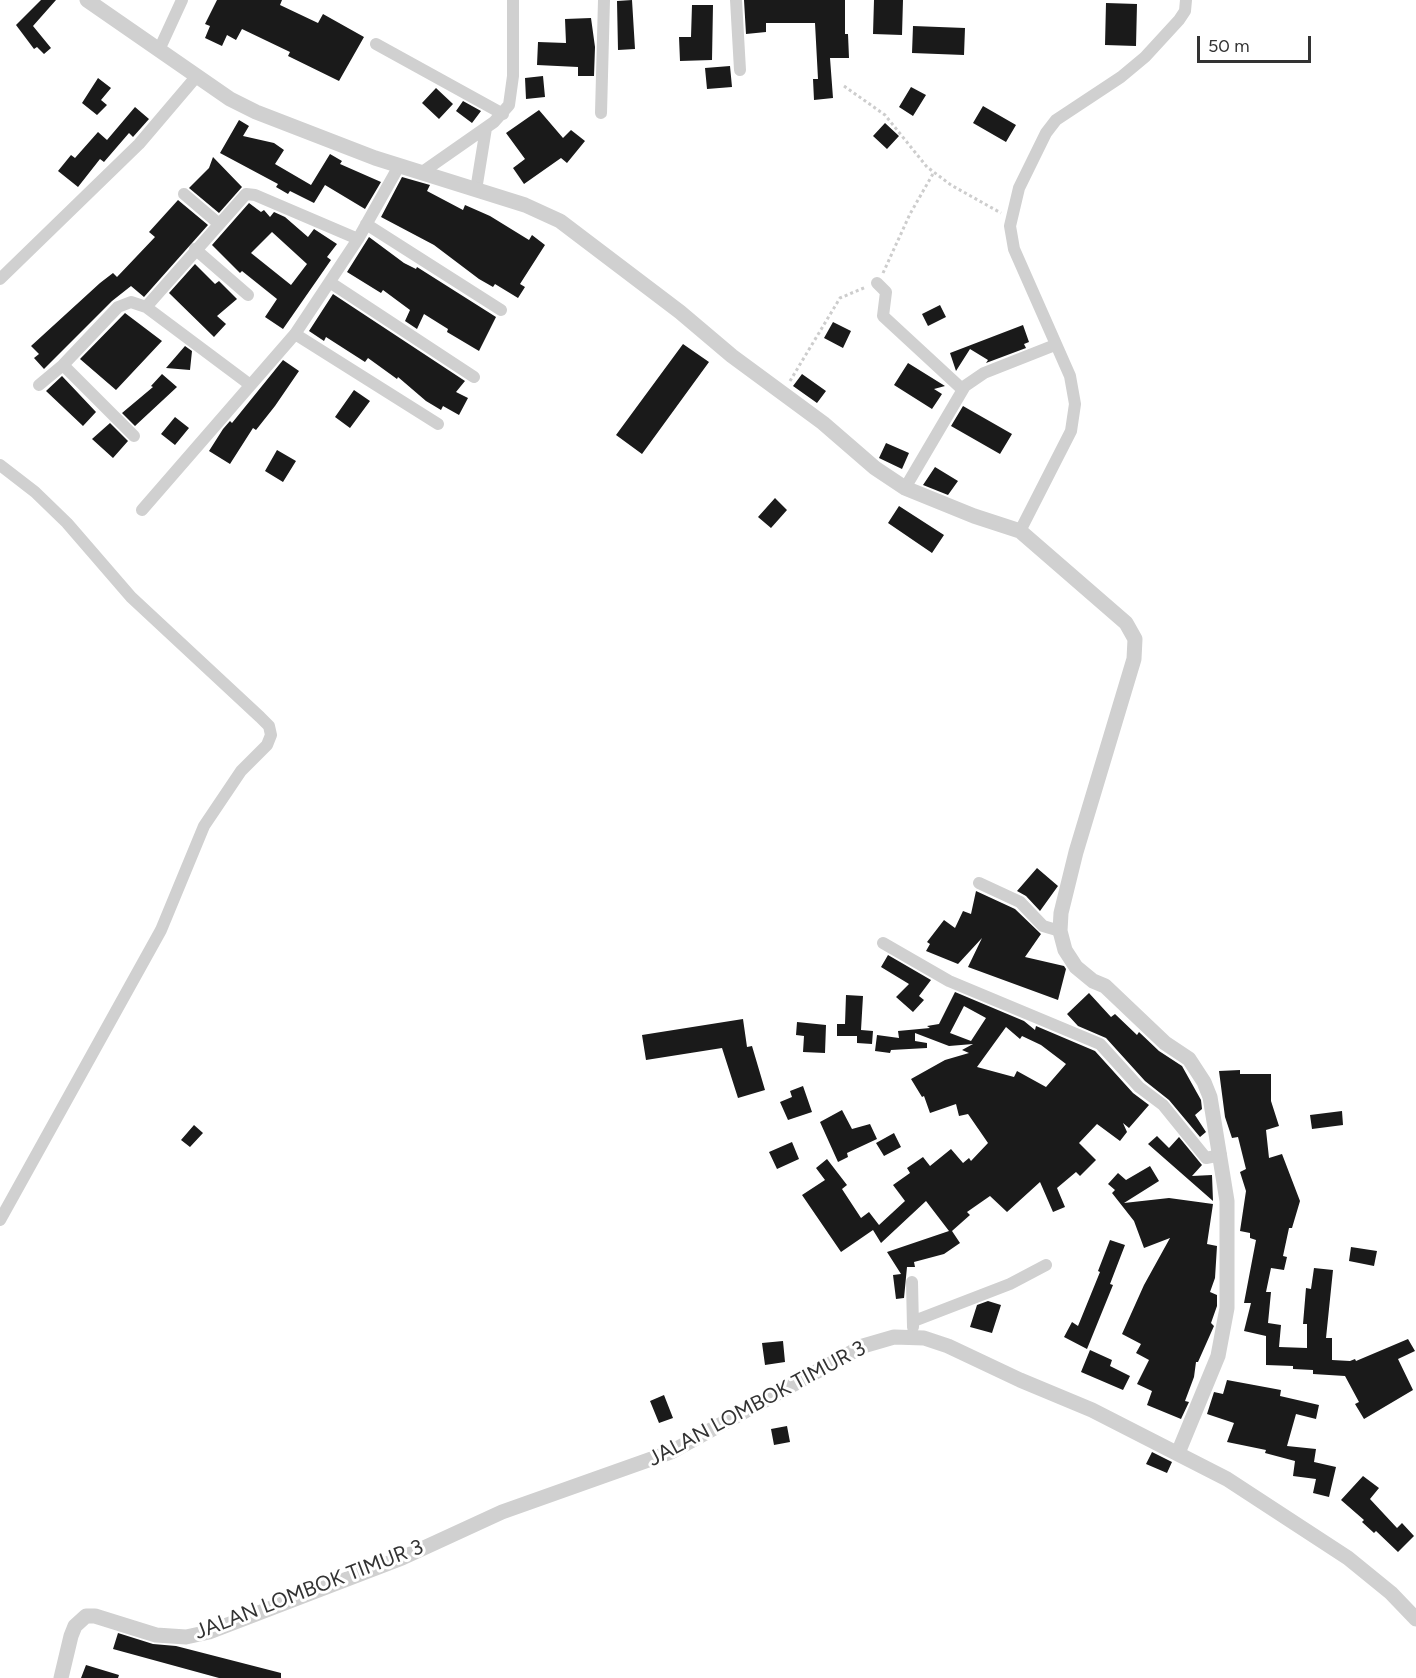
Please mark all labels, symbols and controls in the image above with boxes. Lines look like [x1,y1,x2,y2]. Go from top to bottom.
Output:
scale bar [1200,24,1314,62]
text: 50 m [1208,35,1250,57]
street label: JALAN LOMBOK TIMUR 3 [644,1336,870,1472]
street label: JALAN LOMBOK TIMUR 3 [191,1535,427,1645]

